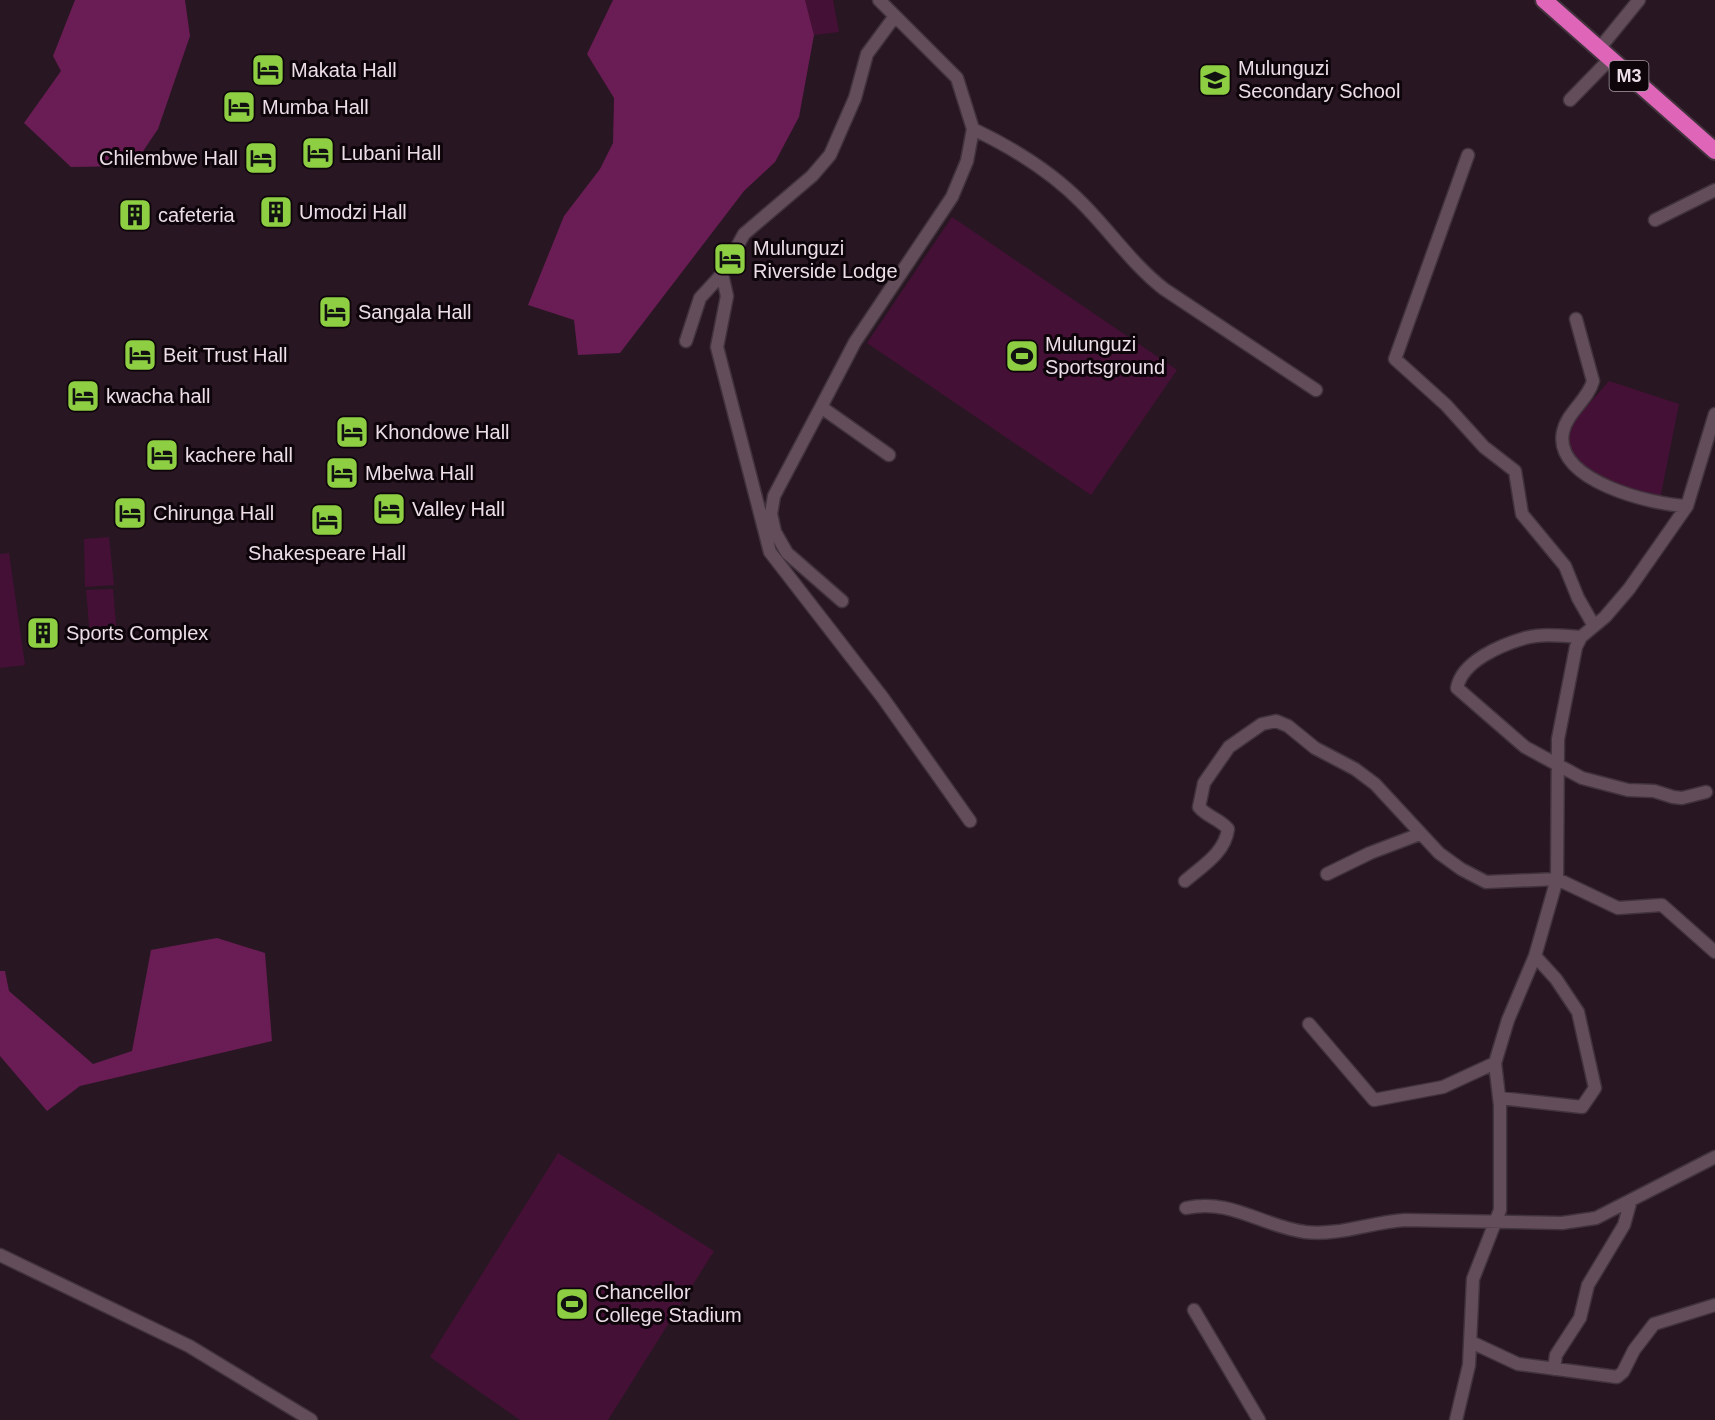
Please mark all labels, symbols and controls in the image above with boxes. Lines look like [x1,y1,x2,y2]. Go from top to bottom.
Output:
hotel icon: Makata Hall [250,52,286,88]
place label: Mulunguzi Secondary School [1238,57,1400,102]
place label: Makata Hall [291,59,397,81]
road number: M3 [1610,61,1648,91]
school or university icon: Mulunguzi Secondary School [1197,62,1233,98]
hotel icon: Mumba Hall [221,89,257,125]
place label: Mumba Hall [262,96,369,118]
hotel icon: Lubani Hall [300,135,336,171]
hotel icon: Chilembwe Hall [243,140,279,176]
place label: Lubani Hall [341,142,441,164]
place label: Chilembwe Hall [99,147,238,169]
building icon: Umodzi Hall [258,194,294,230]
building icon: cafeteria [117,197,153,233]
place label: Umodzi Hall [299,201,407,223]
place label: cafeteria [158,204,236,226]
place label: Mulunguzi Riverside Lodge [753,237,898,282]
hotel icon: Mulunguzi Riverside Lodge [712,241,748,277]
hotel icon: Sangala Hall [317,294,353,330]
place label: Sangala Hall [358,301,471,323]
place label: Mulunguzi Sportsground [1045,333,1165,378]
hotel icon: Beit Trust Hall [122,337,158,373]
sports icon: Mulunguzi Sportsground [1004,338,1040,374]
place label: Beit Trust Hall [163,344,287,366]
hotel icon: kwacha hall [65,378,101,414]
place label: kwacha hall [106,385,211,407]
hotel icon: Khondowe Hall [334,414,370,450]
place label: Khondowe Hall [375,421,510,443]
hotel icon: kachere hall [144,437,180,473]
place label: kachere hall [185,444,293,466]
hotel icon: Mbelwa Hall [324,455,360,491]
place label: Mbelwa Hall [365,462,474,484]
hotel icon: Valley Hall [371,491,407,527]
hotel icon: Chirunga Hall [112,495,148,531]
place label: Valley Hall [412,498,505,520]
place label: Chirunga Hall [153,502,274,524]
hotel icon: Shakespeare Hall [309,502,345,538]
place label: Shakespeare Hall [248,542,406,564]
building icon: Sports Complex [25,615,61,651]
place label: Sports Complex [66,622,208,644]
place label: Chancellor College Stadium [595,1281,742,1326]
sports icon: Chancellor College Stadium [554,1286,590,1322]

